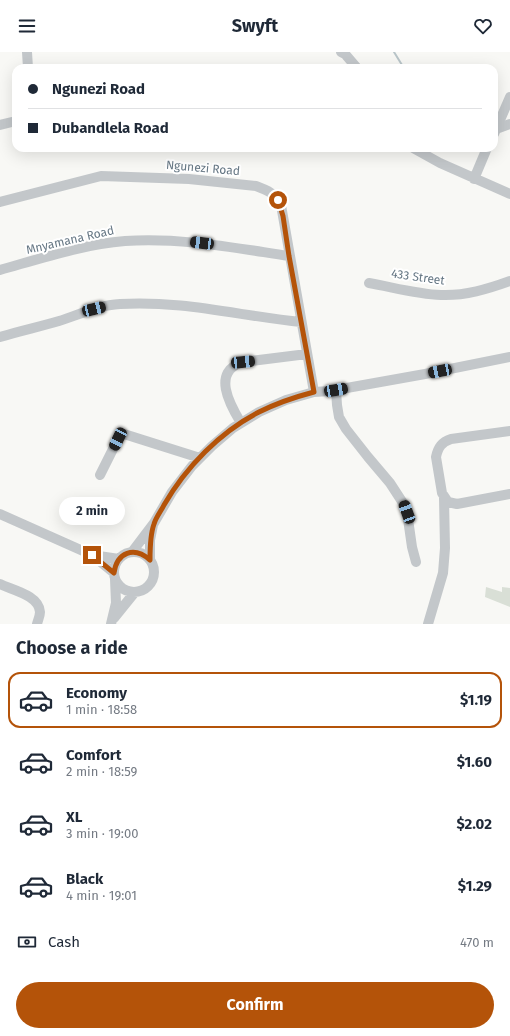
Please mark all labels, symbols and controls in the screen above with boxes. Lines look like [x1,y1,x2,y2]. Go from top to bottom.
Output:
icon: menu [16,15,38,37]
text: Swyft [232,15,278,37]
icon: heart [472,15,494,37]
text: Ngunezi Road [52,80,145,98]
text: Dubandlela Road [52,119,169,137]
street label: Ngunezi Road [165,158,241,178]
route start [269,191,287,209]
street label: Mnyamana Road [25,223,115,257]
car [189,236,215,250]
street label: 433 Street [390,266,446,288]
car [81,300,107,318]
car [231,355,255,369]
car [427,363,453,379]
car [323,382,349,398]
car [107,426,129,452]
callout: 2 min [59,497,125,525]
car [397,499,417,525]
text: 2 min [76,503,108,518]
route end [83,546,101,564]
text: Choose a ride [16,637,128,659]
icon: car [18,682,54,718]
text: Economy [66,684,127,702]
text: $1.19 [460,691,492,709]
text: 1 min · 18:58 [66,702,137,717]
icon: car [18,744,54,780]
text: Comfort [66,746,122,764]
text: $1.60 [457,753,492,771]
text: 2 min · 18:59 [66,764,137,779]
icon: car [18,806,54,842]
text: XL [66,808,82,826]
text: $2.02 [456,815,492,833]
text: 3 min · 19:00 [66,826,138,841]
icon: car [18,868,54,904]
text: Black [66,870,103,888]
text: $1.29 [458,877,492,895]
text: 4 min · 19:01 [66,888,137,903]
icon: cash [16,931,38,953]
text: Cash [48,933,80,951]
text: 470 m [460,935,494,950]
button: Confirm [16,982,494,1028]

